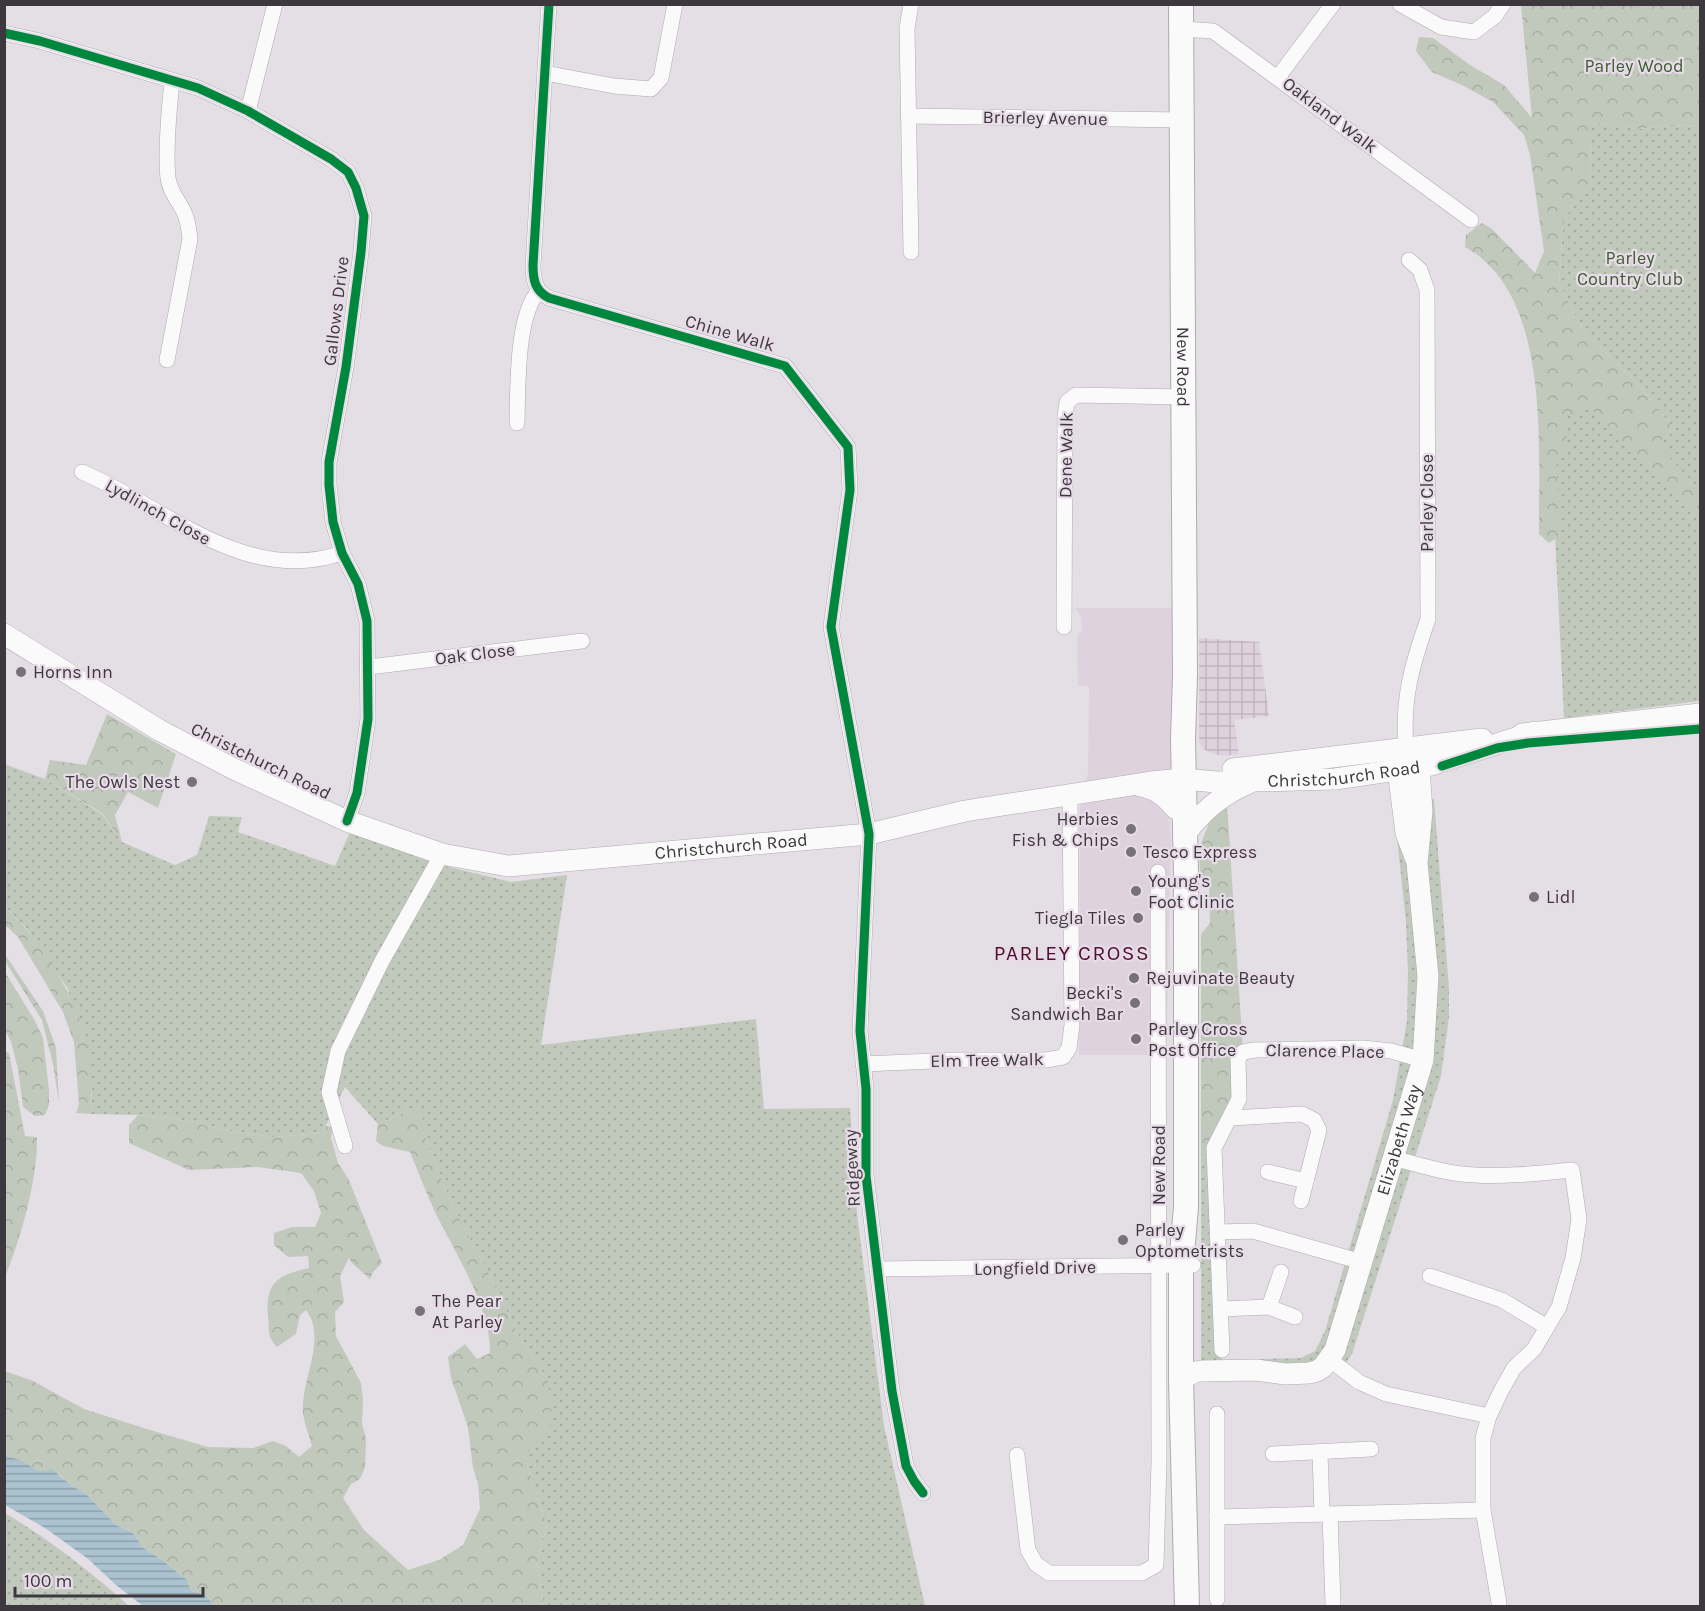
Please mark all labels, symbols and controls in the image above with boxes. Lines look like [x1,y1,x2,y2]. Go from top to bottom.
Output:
park label: Parley Wood [1584,55,1684,77]
street label: Oakland Walk [1278,72,1382,158]
street label: Brierley Avenue [982,106,1108,130]
park label: Parley Country Club [1577,247,1683,290]
street label: Gallows Drive [318,255,354,367]
street label: Chine Walk [683,310,777,356]
street label: New Road [1172,327,1194,407]
street label: Dene Walk [1054,412,1078,498]
street label: Parley Close [1416,454,1438,552]
street label: Lydlinch Close [101,474,215,550]
street label: Oak Close [434,638,516,670]
place label: Horns Inn [33,661,113,683]
marker: Horns Inn [14,665,28,679]
street label: Christchurch Road [187,717,335,805]
street label: Christchurch Road [1267,756,1422,792]
place label: The Owls Nest [65,771,180,793]
marker: The Owls Nest [185,775,199,789]
place label: Herbies Fish & Chips [1012,808,1119,851]
marker: Herbies Fish & Chips [1124,822,1138,836]
street label: Christchurch Road [654,828,809,864]
place label: Tesco Express [1143,841,1257,863]
marker: Tesco Express [1124,845,1138,859]
place label: Young's Foot Clinic [1148,870,1235,913]
marker: Young's Foot Clinic [1129,884,1143,898]
place label: Lidl [1546,886,1575,908]
marker: Lidl [1527,890,1541,904]
place label: Tiegla Tiles [1035,907,1126,929]
marker: Tiegla Tiles [1131,911,1145,925]
district label: PARLEY CROSS [994,941,1150,965]
place label: Rejuvinate Beauty [1146,967,1295,989]
marker: Rejuvinate Beauty [1127,971,1141,985]
place label: Becki's Sandwich Bar [1010,982,1123,1025]
marker: Becki's Sandwich Bar [1128,996,1142,1010]
place label: Parley Cross Post Office [1148,1018,1248,1061]
marker: Parley Cross Post Office [1129,1032,1143,1046]
street label: Clarence Place [1265,1039,1385,1063]
street label: Elm Tree Walk [930,1048,1044,1072]
street label: Elizabeth Way [1372,1081,1426,1198]
street label: New Road [1148,1125,1170,1205]
street label: Ridgeway [839,1128,865,1207]
place label: Parley Optometrists [1135,1219,1244,1262]
marker: Parley Optometrists [1116,1233,1130,1247]
street label: Longfield Drive [974,1256,1096,1280]
place label: The Pear At Parley [432,1290,503,1333]
marker: The Pear At Parley [413,1304,427,1318]
scale bar [15,1560,202,1598]
text: 100 m [24,1570,72,1592]

